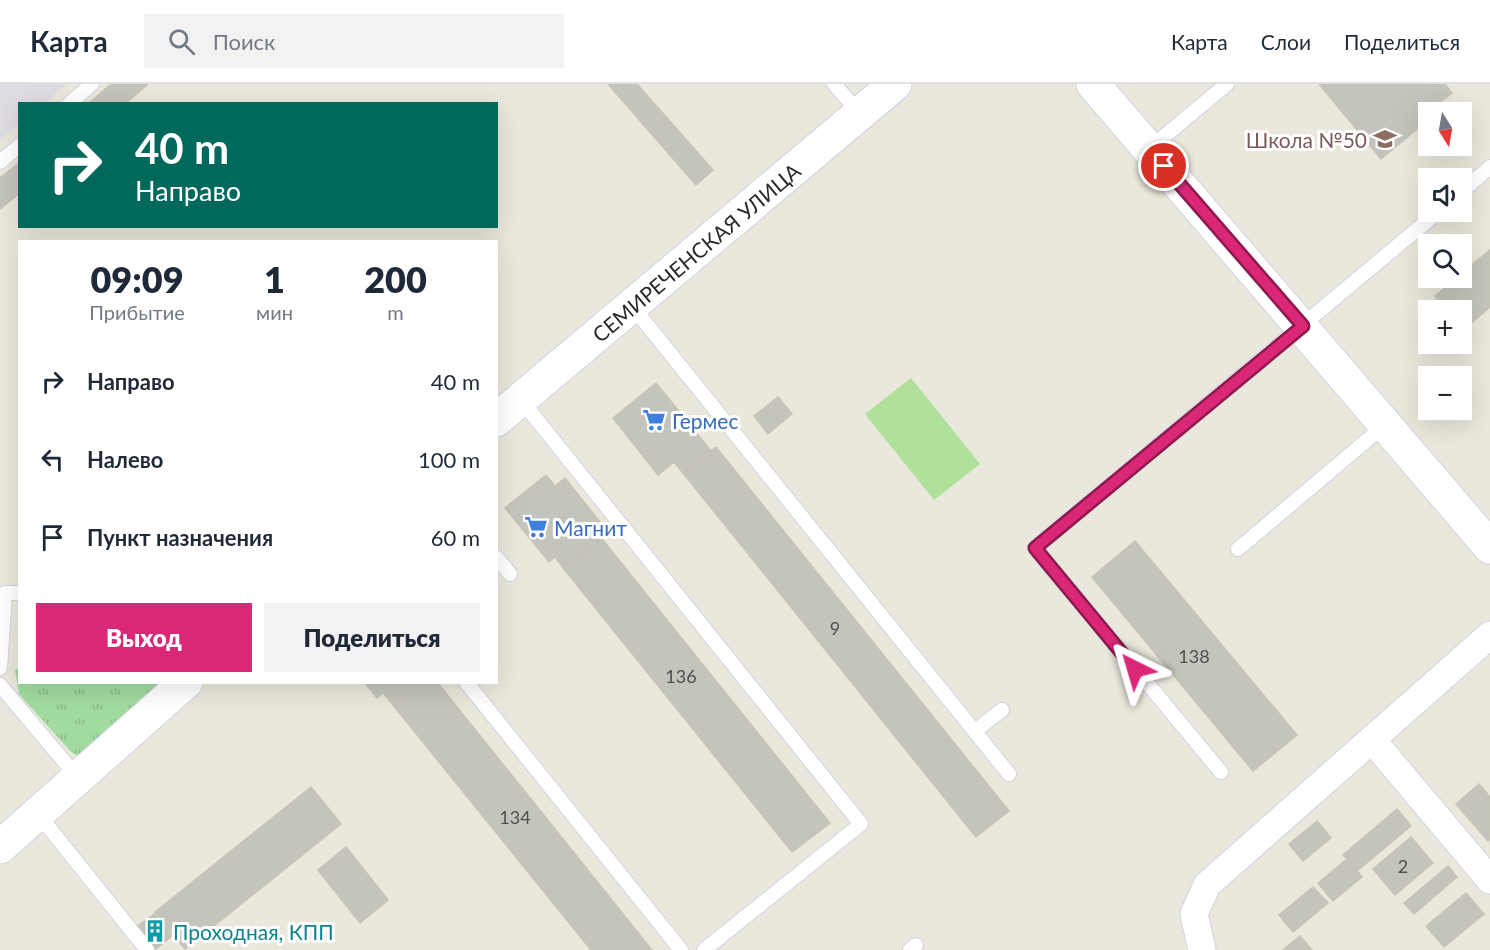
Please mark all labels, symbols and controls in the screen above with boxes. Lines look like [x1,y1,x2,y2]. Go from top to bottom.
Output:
search box [144,14,564,68]
text: Карта [30,24,108,58]
icon: search [165,25,198,58]
text: Поиск [213,28,276,55]
text: Карта [1171,29,1228,54]
text: Слои [1261,29,1311,54]
text: Поделиться [1344,29,1460,54]
north arrow [1418,102,1472,156]
map controls [1418,102,1472,420]
text: 40 m [135,123,229,173]
icon: right [36,126,114,204]
school or university icon: Школа №50 [1372,126,1398,152]
place label: Школа №50 [1246,127,1367,152]
pin [1138,140,1189,191]
icon: arrive [1147,149,1180,182]
street label: СЕМИРЕЧЕНСКАЯ УЛИЦА [587,157,805,346]
button: sound [1418,168,1472,222]
text: Направо [135,174,241,207]
button: search [1418,234,1472,288]
text: 09:09 [90,257,184,301]
text: 1 [264,257,285,301]
text: 200 [364,257,427,301]
text: Прибытие [89,300,185,324]
text: мин [256,300,293,324]
text: m [387,300,404,324]
button: + [1418,300,1472,354]
icon: right [36,365,69,398]
button: − [1418,366,1472,420]
text: Направо [87,368,175,395]
text: 40 m [431,368,480,395]
supermarket icon: Гермес [641,407,667,433]
place label: Гермес [672,408,738,433]
icon: left [36,443,69,476]
text: Налево [87,446,163,473]
text: 100 m [418,446,480,473]
supermarket icon: Магнит [523,514,549,540]
place label: Магнит [554,515,627,540]
icon: arrive [36,521,69,554]
text: Пункт назначения [87,524,273,551]
text: 60 m [431,524,480,551]
button: Выход [36,603,252,672]
button: Поделиться [264,603,480,672]
house number: 9 [830,617,840,639]
position arrow [1103,637,1167,701]
house number: 138 [1178,645,1210,667]
house number: 136 [665,665,697,687]
house number: 134 [499,806,531,828]
house number: 2 [1398,855,1408,877]
building icon: Проходная, КПП [142,918,168,944]
place label: Проходная, КПП [173,919,334,944]

